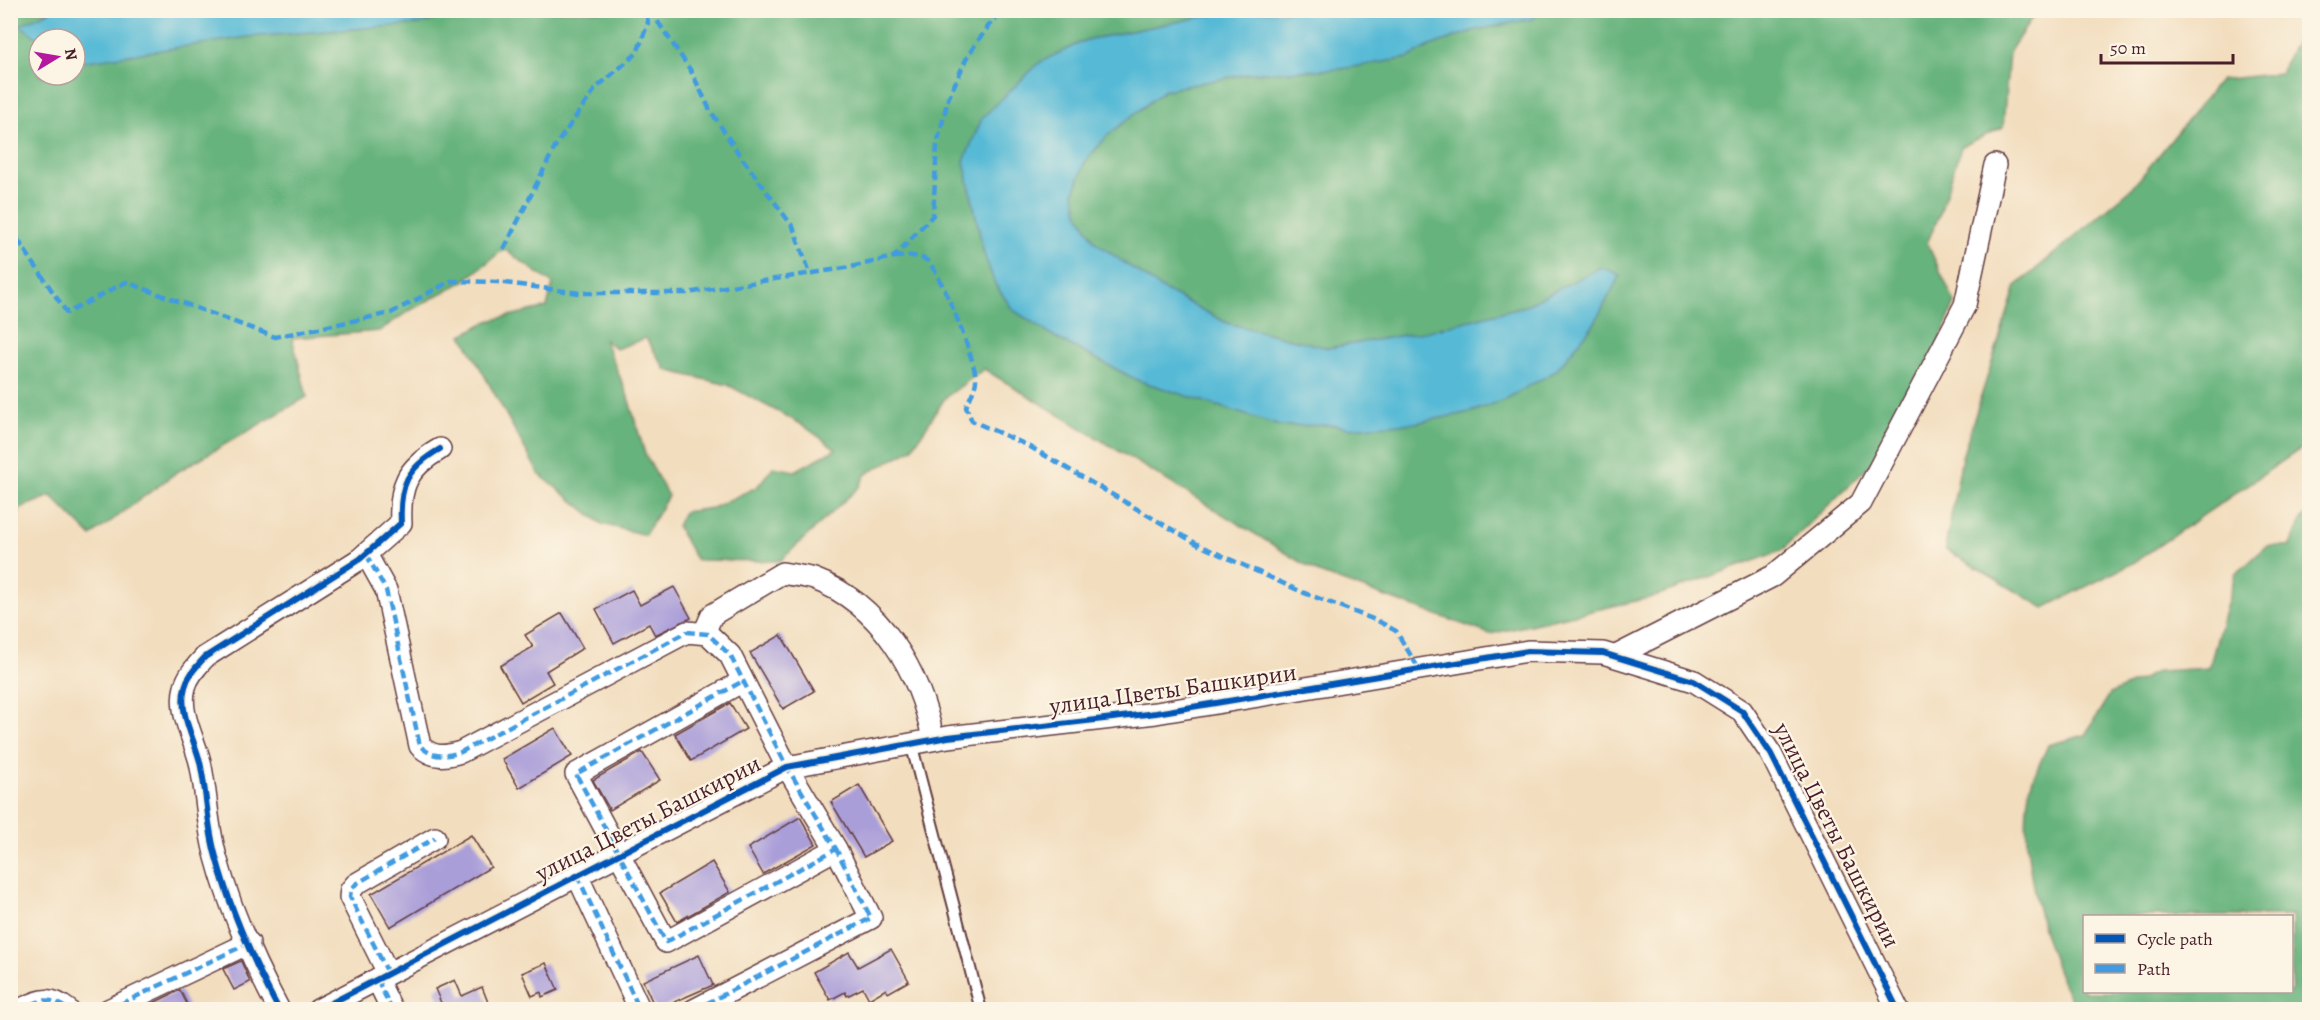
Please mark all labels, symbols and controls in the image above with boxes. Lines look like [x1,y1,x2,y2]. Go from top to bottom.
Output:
north arrow [27,27,87,87]
scale bar [2101,27,2233,65]
text: 50 m [2110,36,2146,60]
text: N [59,47,83,62]
street label: улица Цветы Башкирии [1046,656,1299,722]
street label: улица Цветы Башкирии [1766,716,1908,953]
street label: улица Цветы Башкирии [529,747,766,889]
legend [2083,915,2293,993]
text: Cycle path [2137,927,2213,951]
text: Path [2137,957,2171,981]

